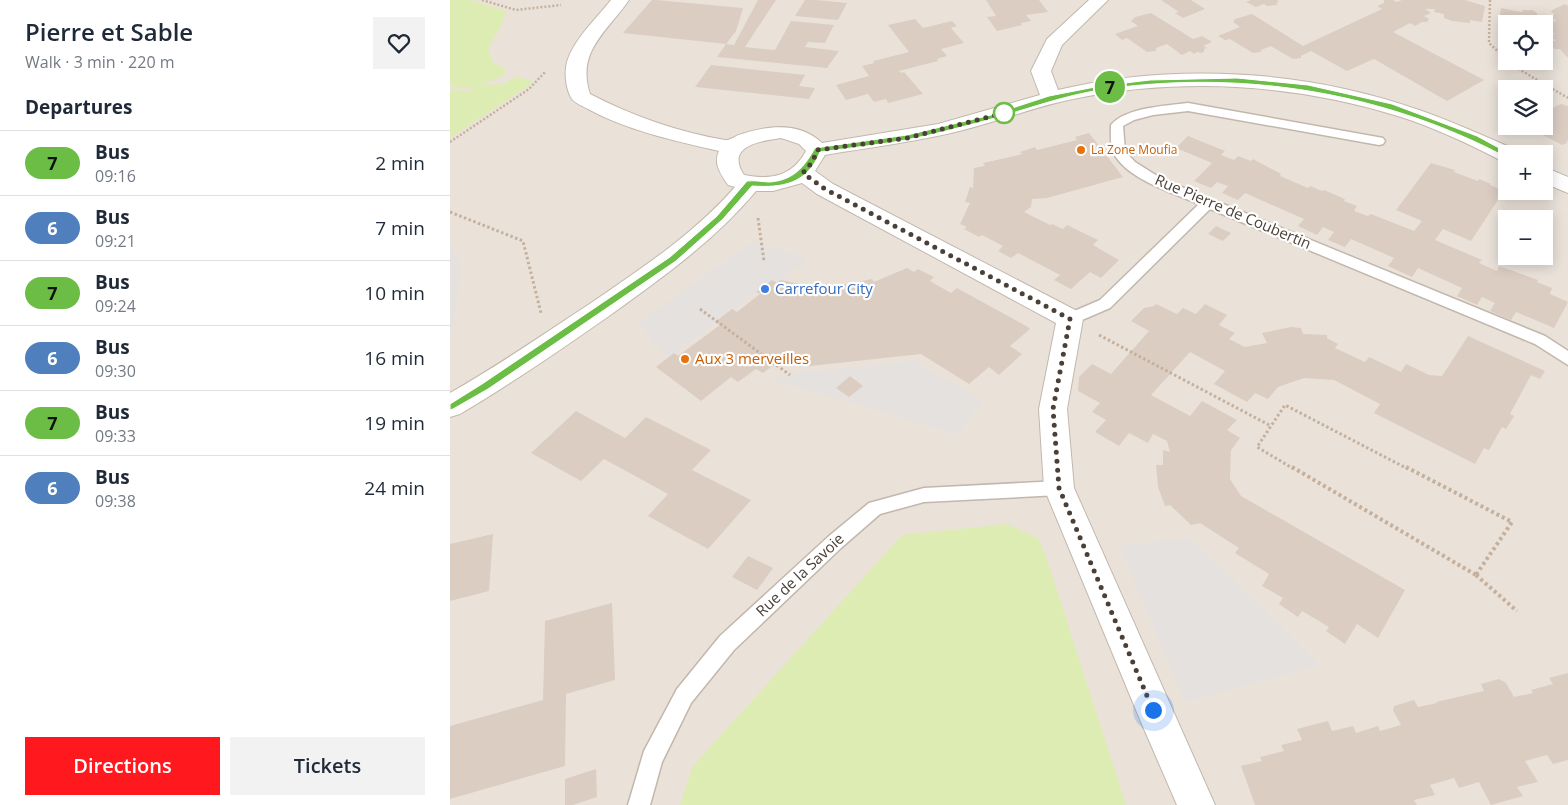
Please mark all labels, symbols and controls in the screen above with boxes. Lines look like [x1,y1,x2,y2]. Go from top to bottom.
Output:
text: Pierre et Sable [25,15,193,48]
map controls [1498,15,1553,265]
button: locate [1498,15,1553,70]
button: heart [373,17,425,69]
text: Walk · 3 min · 220 m [25,51,175,73]
line badge: 7 [1094,71,1126,103]
text: 7 [1105,75,1115,99]
button: layers [1498,80,1553,135]
text: Departures [25,94,132,120]
unlabelled marker [993,102,1015,124]
text: Bus [95,139,130,165]
place label: La Zone Moufia [1091,141,1177,158]
marker: La Zone Moufia [1075,144,1087,156]
button: + [1498,145,1553,200]
text: 2 min [375,150,425,176]
text: 7 [47,151,58,175]
text: 09:16 [95,165,136,187]
street label: Rue Pierre de Coubertin [1152,169,1315,253]
text: Bus [95,204,130,230]
button: − [1498,210,1553,265]
text: 7 min [375,215,425,241]
text: 6 [47,216,58,240]
text: 09:21 [95,230,136,252]
text: Bus [95,269,130,295]
place label: Carrefour City [775,278,873,298]
text: 10 min [364,280,425,306]
text: 7 [47,281,58,305]
marker: Carrefour City [759,283,771,295]
text: 09:24 [95,295,136,317]
text: Bus [95,334,130,360]
text: 16 min [364,345,425,371]
text: 6 [47,346,58,370]
place label: Aux 3 merveilles [695,348,809,368]
marker: Aux 3 merveilles [679,353,691,365]
text: 09:30 [95,360,136,382]
text: Bus [95,399,130,425]
text: 19 min [364,410,425,436]
text: 7 [47,411,58,435]
text: 09:33 [95,425,136,447]
text: Bus [95,464,130,490]
text: 24 min [364,475,425,501]
text: 6 [47,476,58,500]
text: 09:38 [95,490,136,512]
street label: Rue de la Savoie [751,528,848,620]
your location [1141,698,1166,723]
button: Directions [25,737,220,795]
button: Tickets [230,737,425,795]

